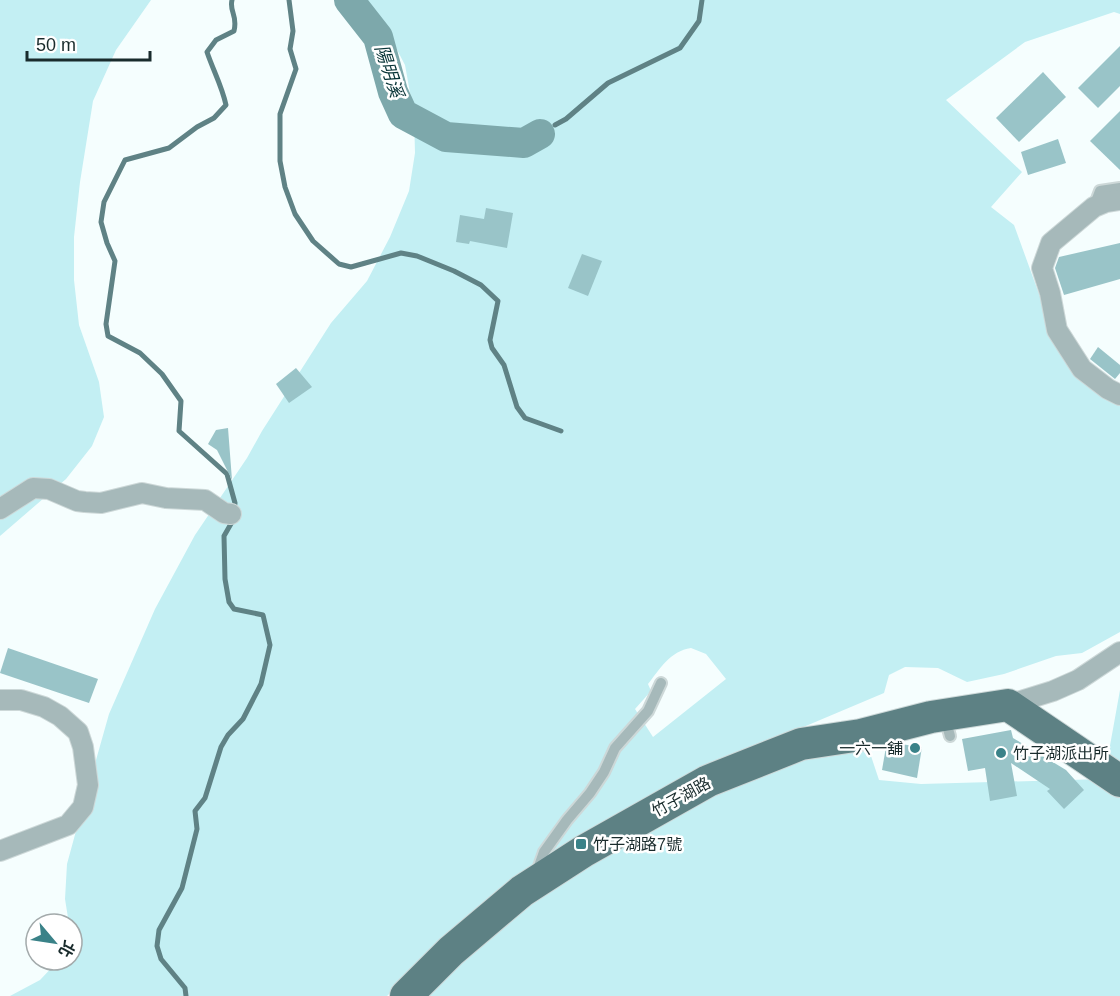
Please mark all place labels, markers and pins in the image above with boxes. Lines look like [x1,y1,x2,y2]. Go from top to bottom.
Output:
place label: 一六一舖 [839,740,903,757]
marker: 一六一舖 [908,741,922,755]
place label: 竹子湖派出所 [1013,745,1109,762]
marker: 竹子湖派出所 [994,746,1008,760]
place label: 竹子湖路7號 [593,836,682,853]
marker: 竹子湖路7號 [574,837,588,851]

